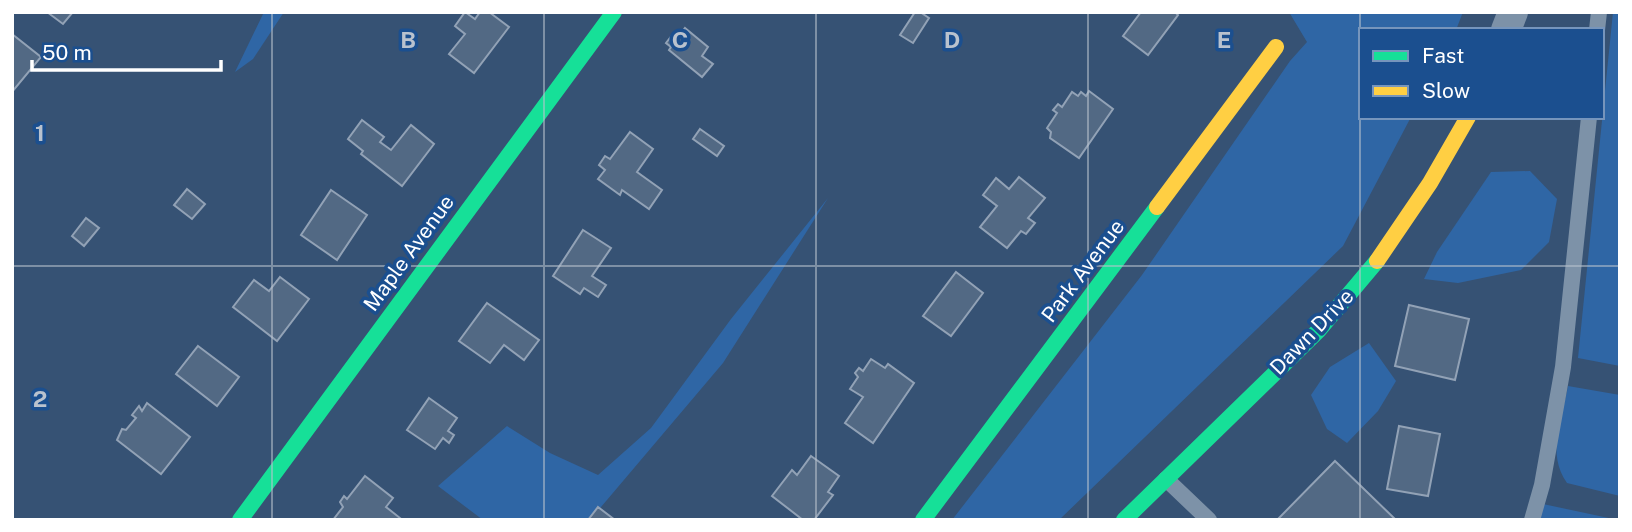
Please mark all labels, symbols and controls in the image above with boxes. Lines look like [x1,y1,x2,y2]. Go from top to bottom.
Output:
text: B [400,26,416,53]
text: C [672,26,688,53]
text: D [944,26,960,53]
text: E [1217,26,1231,53]
scale bar [32,28,220,72]
legend [1359,28,1604,119]
text: 50 m [42,40,92,65]
text: Fast [1422,43,1464,68]
text: Slow [1422,78,1470,103]
text: 1 [35,119,45,146]
street label: Maple Avenue [358,190,459,316]
street label: Park Avenue [1036,214,1129,327]
street label: Dawn Drive [1265,284,1359,380]
text: 2 [33,385,47,412]

